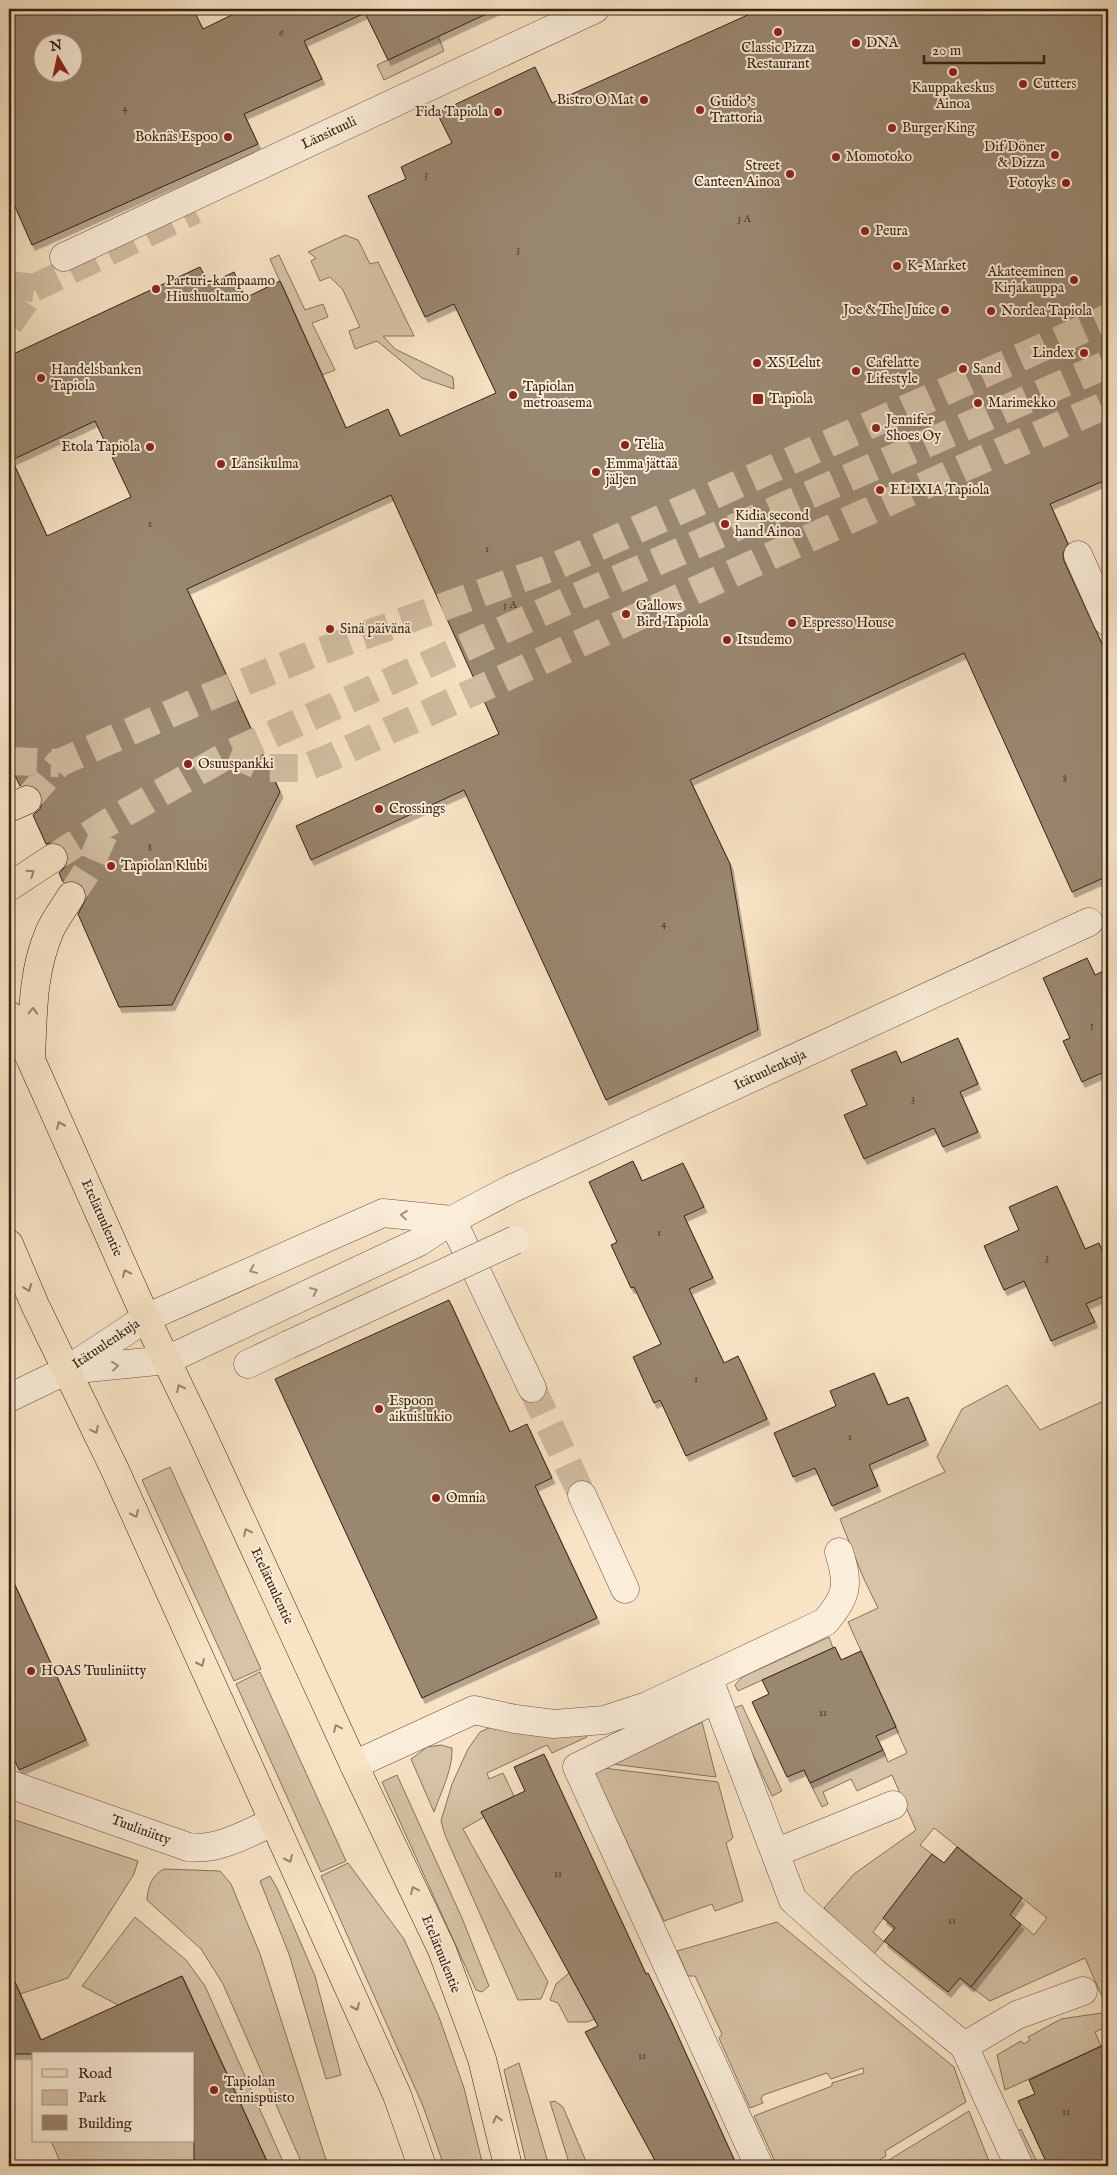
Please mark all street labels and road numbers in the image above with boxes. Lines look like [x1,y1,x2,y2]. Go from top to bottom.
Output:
street label: Länsituuli [298,112,360,154]
street label: Itätuulenkuja [731,1045,810,1095]
street label: Etelätuulentie [77,1177,127,1260]
street label: Itätuulenkuja [69,1314,144,1373]
street label: Etelätuulentie [246,1545,298,1628]
street label: Tuuliniitty [109,1811,174,1849]
street label: Etelätuulentie [417,1912,465,1996]

